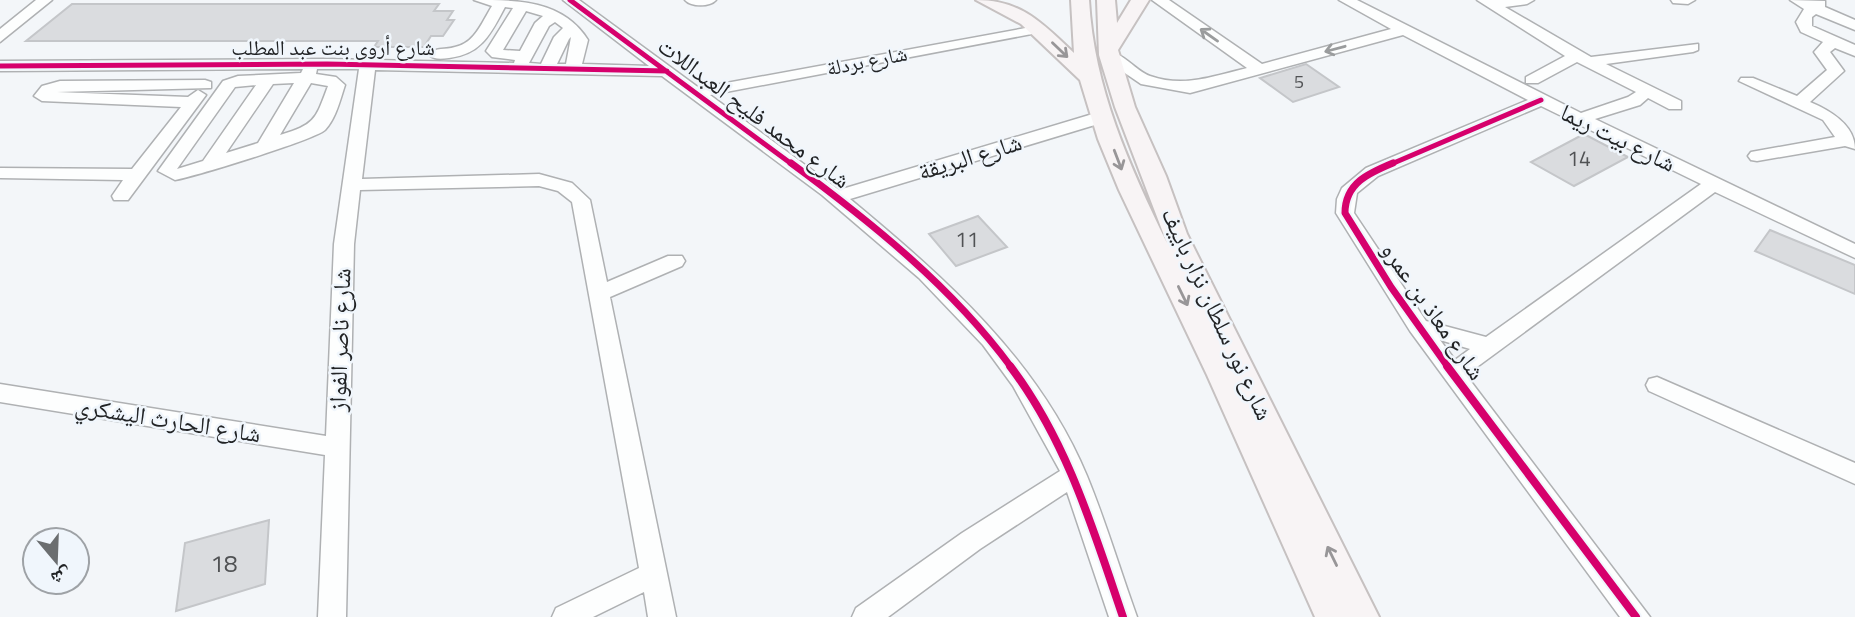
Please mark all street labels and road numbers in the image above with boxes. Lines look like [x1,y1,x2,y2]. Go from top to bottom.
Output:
street label: شارع محمد فليح العبداللات [651,28,859,197]
street label: شارع أروى بنت عبد المطلب [231,31,435,63]
street label: شارع بردلة [824,37,910,83]
street label: شارع بيت ريما [1555,94,1682,181]
street label: شارع البريقة [913,123,1026,189]
street label: شارع نور سلطان نزار باييف [1153,201,1283,426]
street label: شارع معاذ بن عمرو [1373,234,1495,387]
street label: شارع ناصر الفواز [318,268,359,413]
street label: شارع الحارث اليشكري [72,387,264,454]

